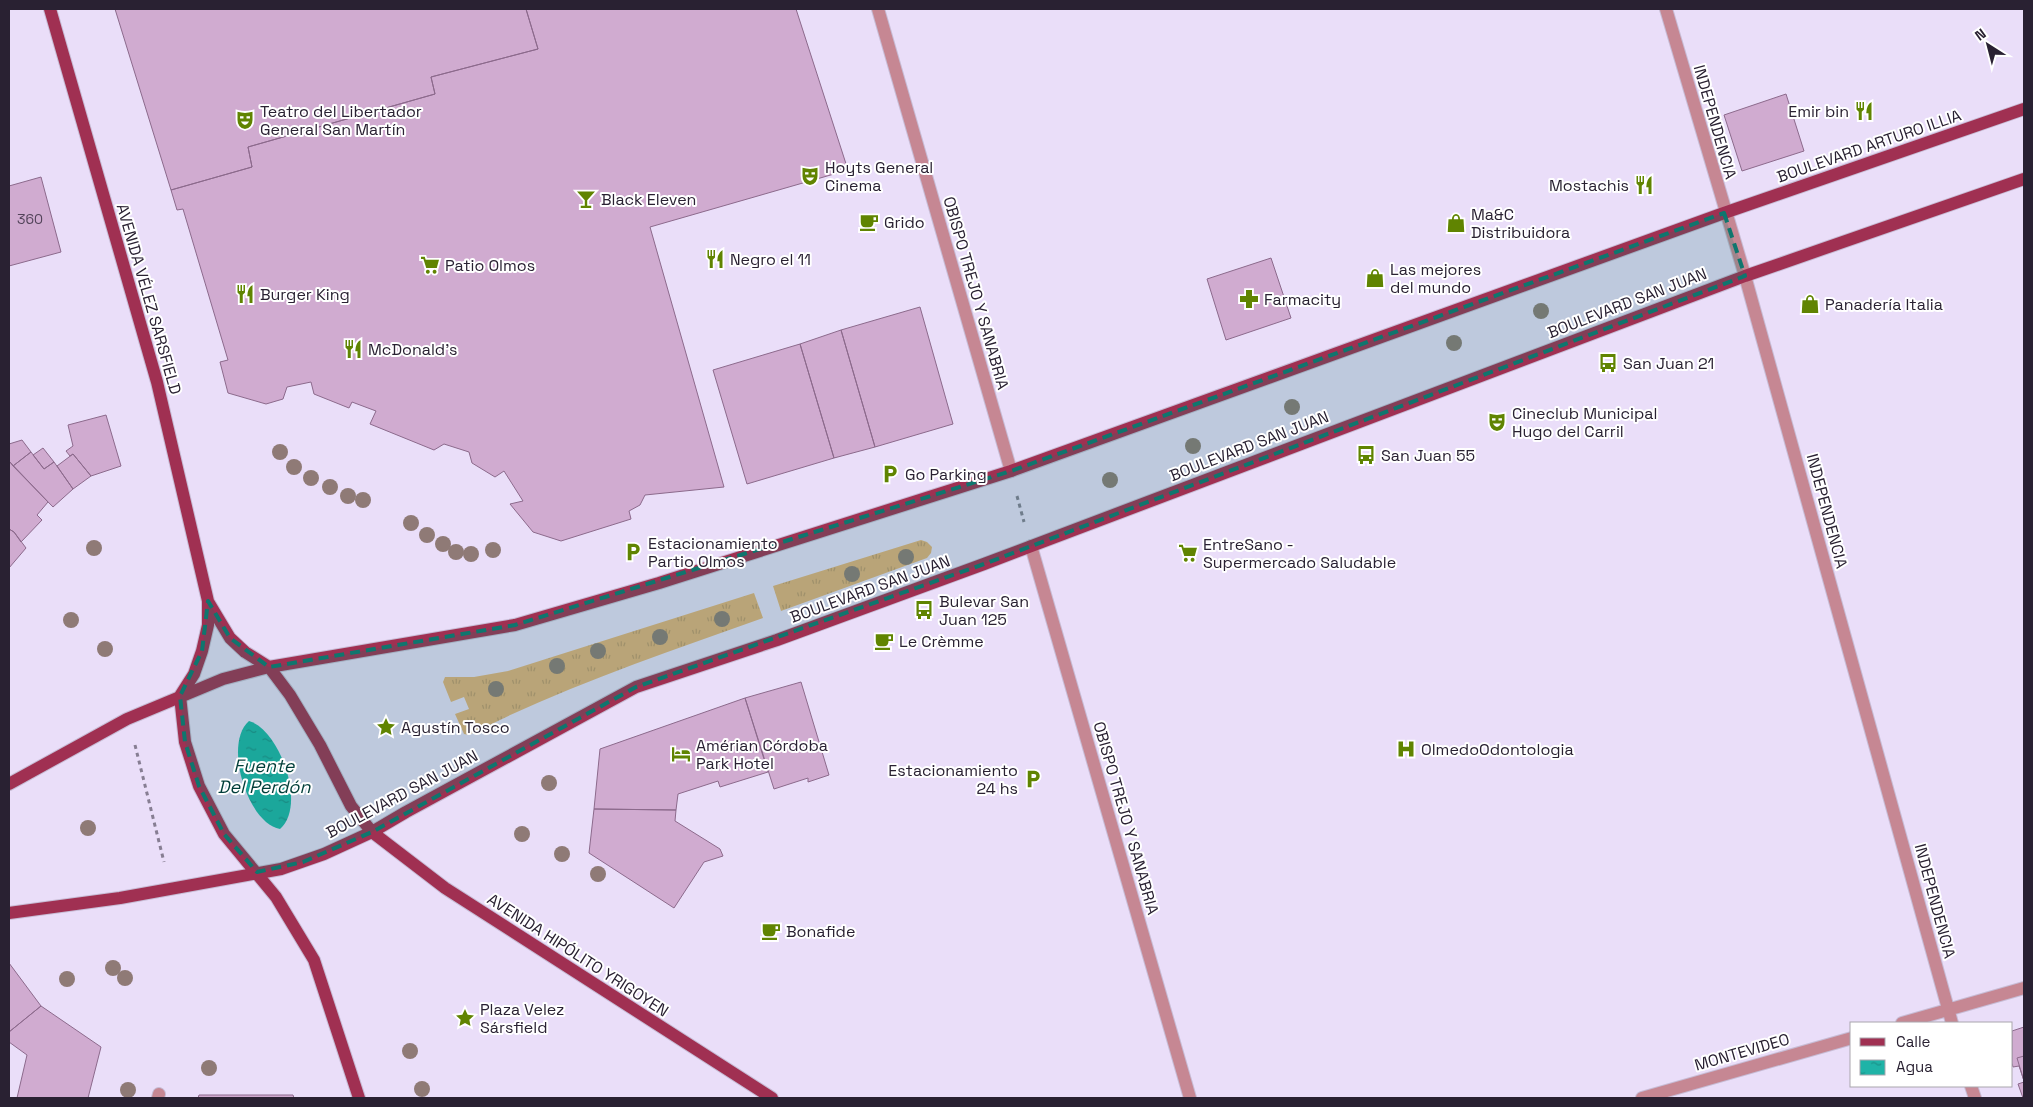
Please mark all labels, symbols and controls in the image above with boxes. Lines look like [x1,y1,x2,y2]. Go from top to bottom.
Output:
north arrow [1963,20,2013,70]
text: N [1971,24,1989,45]
street label: INDEPENDENCIA [1689,62,1741,182]
restaurant icon: Emir bin [1853,100,1875,122]
place label: Teatro del Libertador General San Martín [260,101,422,140]
place label: Emir bin [1788,101,1849,122]
street label: BOULEVARD ARTURO ILLIA [1774,105,1964,187]
theatre icon: Teatro del Libertador General San Martín [234,109,256,131]
place label: Hoyts General Cinema [825,157,933,196]
theatre icon: Hoyts General Cinema [799,165,821,187]
restaurant icon: Mostachis [1633,174,1655,196]
place label: Mostachis [1549,175,1629,196]
bar icon: Black Eleven [575,188,597,210]
place label: Black Eleven [601,189,696,210]
street label: OBISPO TREJO Y SANABRIA [938,194,1014,392]
street label: AVENIDA VÉLEZ SARSFIELD [112,201,186,397]
place label: Ma&C Distribuidora [1471,204,1570,243]
house number: 360 [17,210,43,228]
cafe icon: Grido [858,211,880,233]
place label: Grido [884,212,925,233]
shop icon: Ma&C Distribuidora [1445,212,1467,234]
restaurant icon: Negro el 11 [704,248,726,270]
place label: Negro el 11 [730,249,811,270]
supermarket icon: Patio Olmos [419,254,441,276]
place label: Patio Olmos [445,255,535,276]
place label: Las mejores del mundo [1390,259,1481,298]
street label: BOULEVARD SAN JUAN [1544,263,1710,343]
shop icon: Las mejores del mundo [1364,267,1386,289]
restaurant icon: Burger King [234,283,256,305]
place label: Burger King [260,284,350,305]
pharmacy icon: Farmacity [1238,288,1260,310]
place label: Farmacity [1264,289,1341,310]
shop icon: Panadería Italia [1799,293,1821,315]
place label: Panadería Italia [1825,294,1943,315]
restaurant icon: McDonald's [342,338,364,360]
place label: McDonald's [368,339,458,360]
bus stop icon: San Juan 21 [1597,352,1619,374]
place label: San Juan 21 [1623,353,1714,374]
place label: Cineclub Municipal Hugo del Carril [1512,403,1657,442]
street label: BOULEVARD SAN JUAN [1166,406,1332,486]
theatre icon: Cineclub Municipal Hugo del Carril [1486,411,1508,433]
bus stop icon: San Juan 55 [1355,444,1377,466]
place label: San Juan 55 [1381,445,1475,466]
street label: INDEPENDENCIA [1802,451,1852,571]
parking icon: Go Parking [879,463,901,485]
place label: Go Parking [905,464,987,485]
place label: Estacionamiento Partio Olmos [648,533,778,572]
place label: EntreSano - Supermercado Saludable [1203,534,1396,573]
parking icon: Estacionamiento Partio Olmos [622,541,644,563]
supermarket icon: EntreSano - Supermercado Saludable [1177,542,1199,564]
street label: BOULEVARD SAN JUAN [787,550,953,628]
place label: Bulevar San Juan 125 [939,591,1029,630]
bus stop icon: Bulevar San Juan 125 [913,599,935,621]
cafe icon: Le Crèmme [873,630,895,652]
place label: Le Crèmme [899,631,984,652]
place icon: Agustín Tosco [375,716,397,738]
place label: Agustín Tosco [401,717,510,738]
street label: OBISPO TREJO Y SANABRIA [1088,719,1164,917]
place label: Amérian Córdoba Park Hotel [696,735,828,774]
hospital icon: OlmedoOdontologia [1395,738,1417,760]
place label: OlmedoOdontologia [1421,739,1574,760]
hotel icon: Amérian Córdoba Park Hotel [670,743,692,765]
street label: BOULEVARD SAN JUAN [323,745,481,843]
water label: Fuente Del Perdón [217,754,311,798]
place label: Estacionamiento 24 hs [888,760,1018,799]
parking icon: Estacionamiento 24 hs [1022,768,1044,790]
street label: INDEPENDENCIA [1910,841,1960,961]
street label: AVENIDA HIPÓLITO YRIGOYEN [483,888,673,1022]
cafe icon: Bonafide [760,920,782,942]
place label: Bonafide [786,921,855,942]
place label: Plaza Velez Sársfield [480,999,564,1038]
place icon: Plaza Velez Sársfield [454,1007,476,1029]
legend [1850,1022,2013,1087]
street label: MONTEVIDEO [1692,1028,1792,1076]
text: Calle [1896,1032,1931,1051]
text: Agua [1896,1057,1933,1076]

